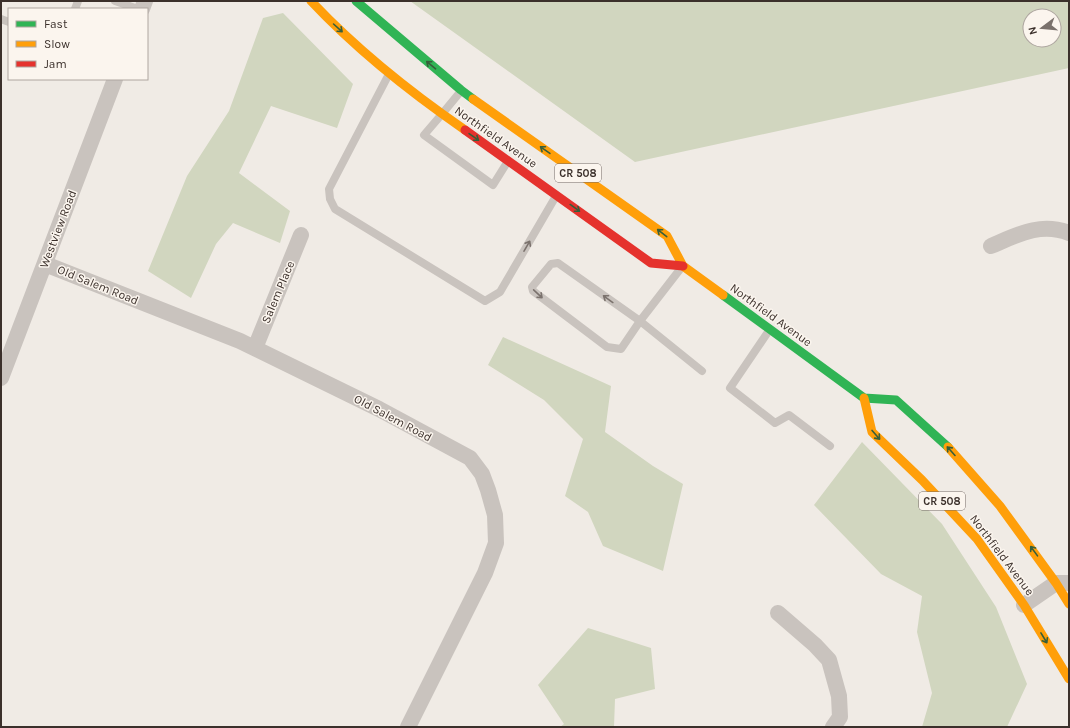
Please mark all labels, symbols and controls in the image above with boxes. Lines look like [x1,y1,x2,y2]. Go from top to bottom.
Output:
legend [8,8,148,80]
north arrow [1022,8,1062,48]
text: Fast [44,17,68,31]
one-way arrow [333,24,344,33]
text: N [1026,25,1040,36]
text: Slow [44,37,70,51]
text: Jam [44,57,67,71]
one-way arrow [426,61,437,70]
street label: Northfield Avenue [452,103,540,171]
one-way arrow [468,133,479,141]
one-way arrow [540,146,551,154]
road number: CR 508 [555,164,601,182]
street label: Westview Road [37,188,79,270]
one-way arrow [569,204,580,212]
one-way arrow [657,229,668,237]
one-way arrow [523,240,531,252]
street label: Salem Place [259,259,297,325]
street label: Old Salem Road [55,262,141,308]
street label: Northfield Avenue [727,281,815,349]
one-way arrow [533,289,543,298]
one-way arrow [603,295,614,303]
street label: Old Salem Road [352,392,434,444]
one-way arrow [872,429,881,440]
one-way arrow [947,446,956,456]
road number: CR 508 [919,492,965,510]
street label: Northfield Avenue [967,512,1037,598]
one-way arrow [1029,546,1038,557]
one-way arrow [1041,632,1049,644]

